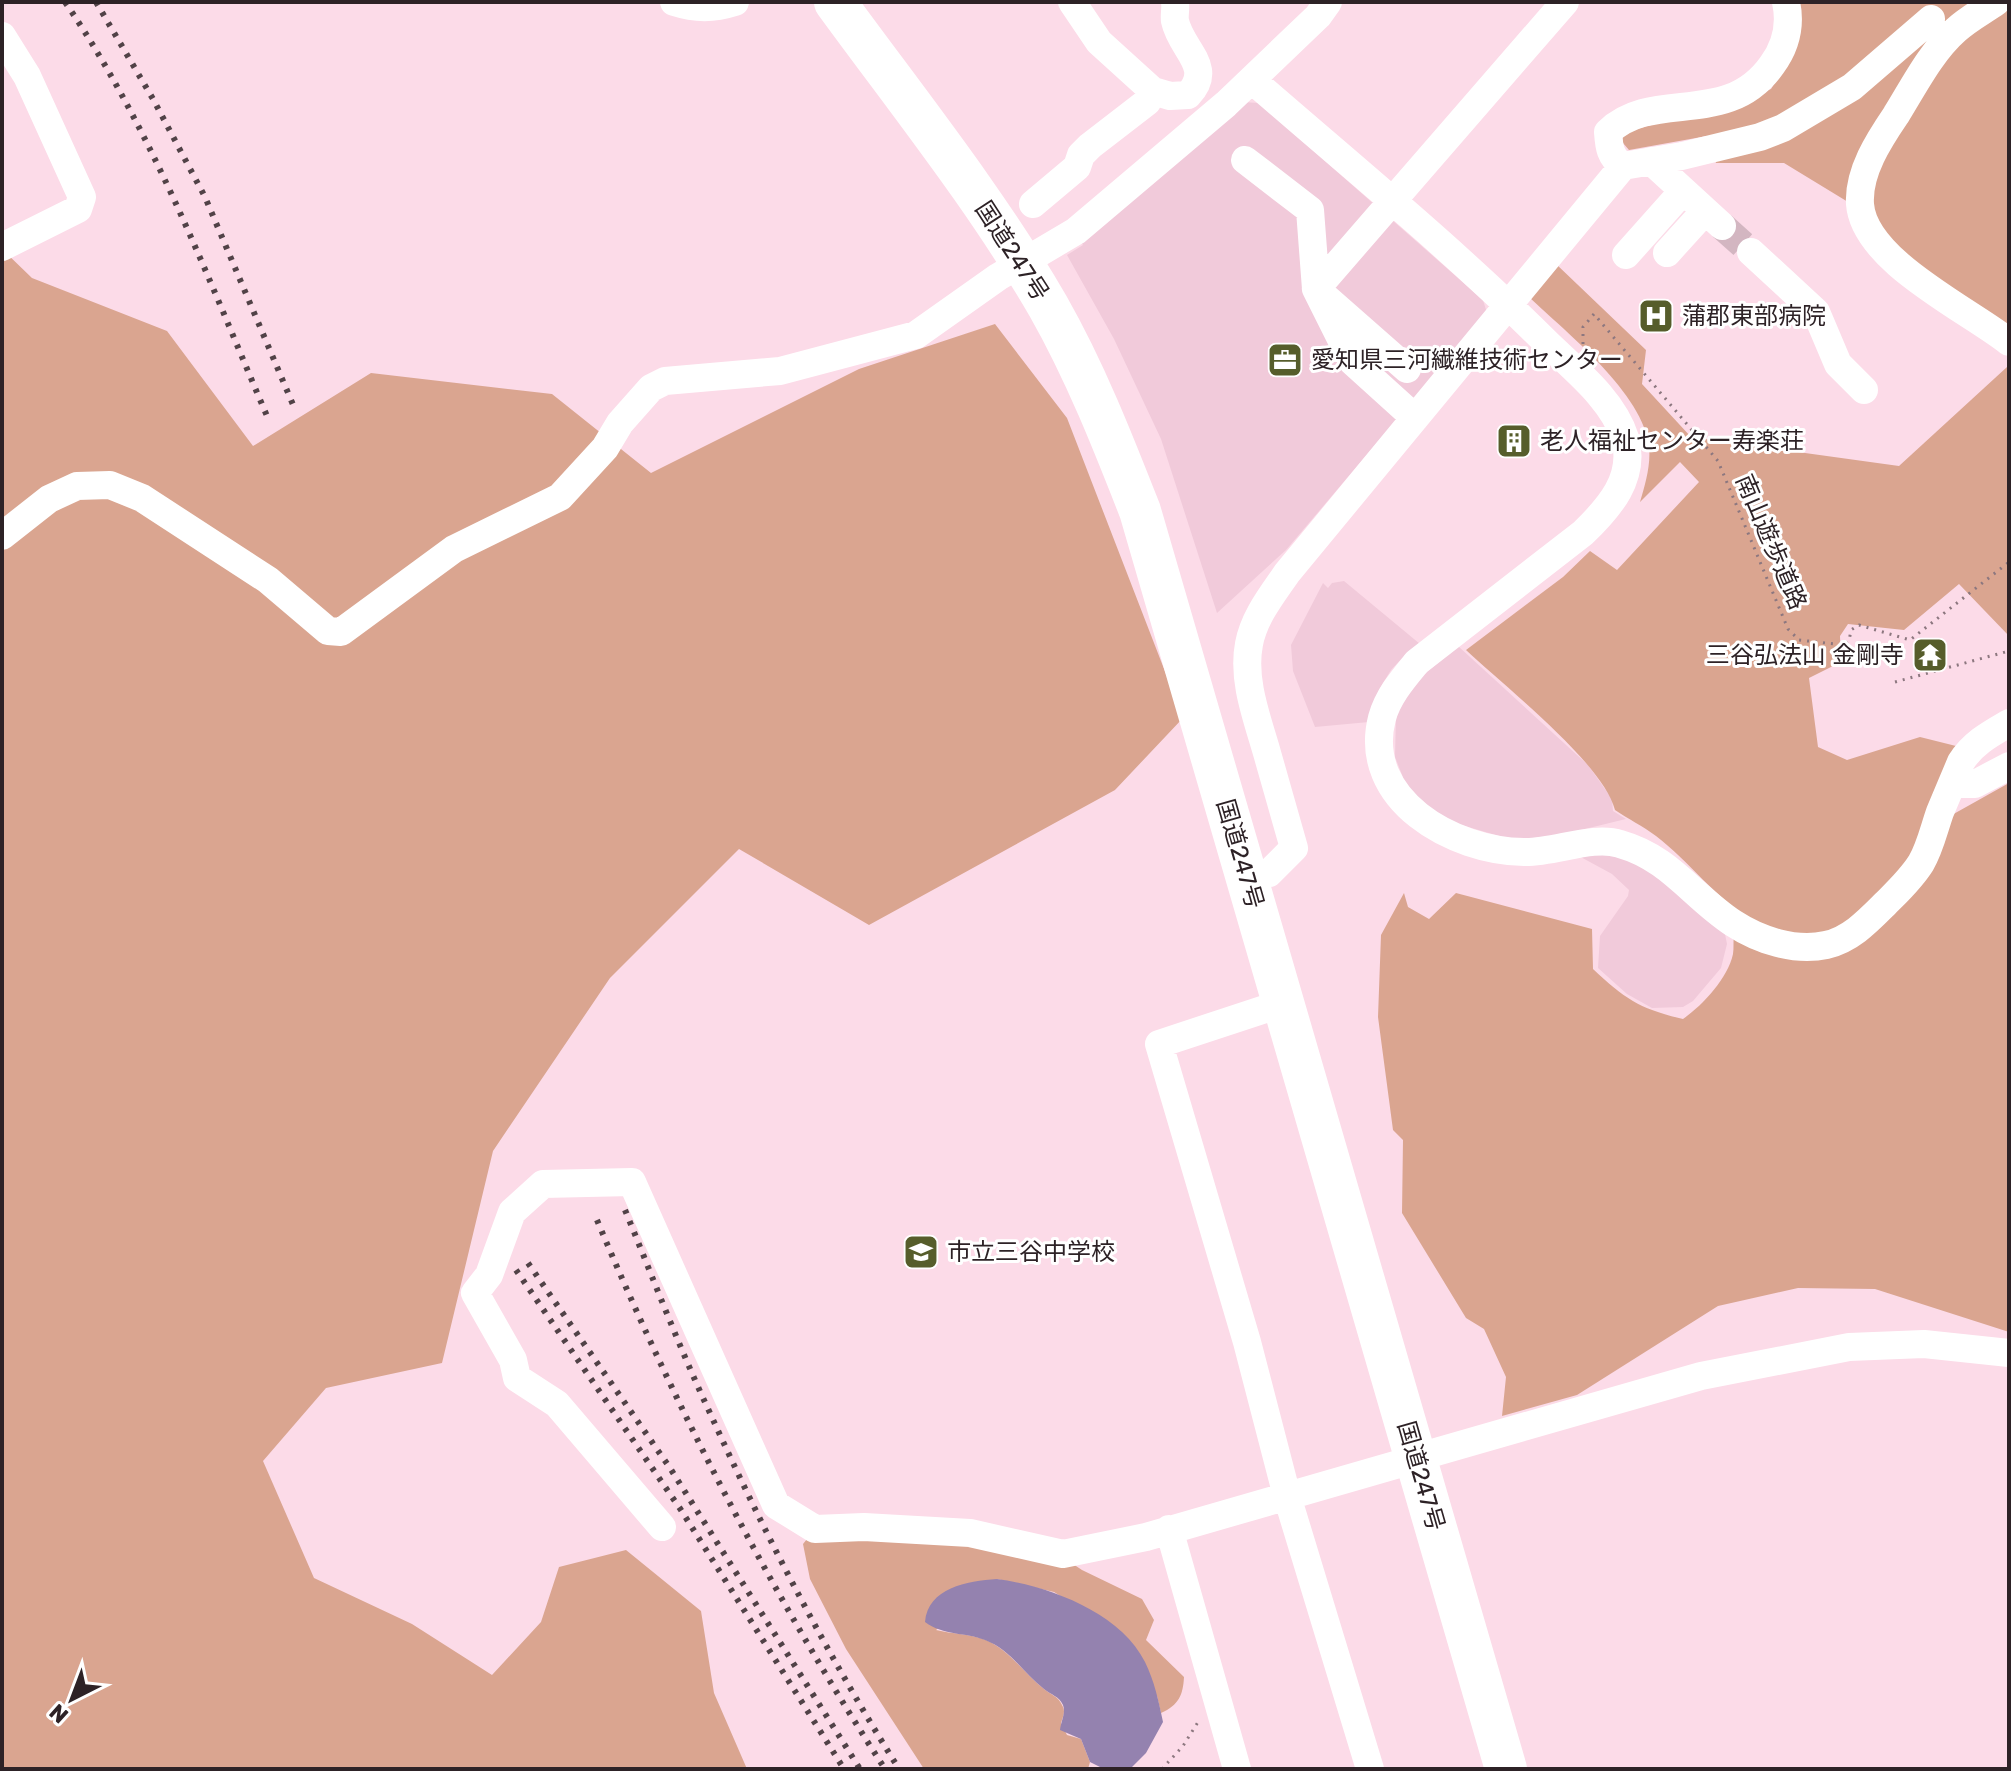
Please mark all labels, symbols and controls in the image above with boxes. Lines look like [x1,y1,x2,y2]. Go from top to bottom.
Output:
street label: 国道247号 [970,196,1054,306]
hospital icon: 蒲郡東部病院 [1637,297,1675,335]
place label: 蒲郡東部病院 [1682,302,1826,330]
office icon: 愛知県三河繊維技術センター [1266,341,1304,379]
place label: 愛知県三河繊維技術センター [1311,346,1623,374]
building icon: 老人福祉センター寿楽荘 [1495,422,1533,460]
place label: 老人福祉センター寿楽荘 [1540,427,1804,455]
street label: 南山遊歩道路 [1730,470,1812,614]
temple icon: 三谷弘法山 金剛寺 [1911,636,1949,674]
place label: 三谷弘法山 金剛寺 [1706,641,1904,669]
street label: 国道247号 [1211,796,1269,912]
school or university icon: 市立三谷中学校 [902,1233,940,1271]
place label: 市立三谷中学校 [947,1238,1115,1266]
street label: 国道247号 [1392,1418,1450,1534]
north arrow [32,1659,112,1739]
text: N [44,1698,74,1729]

